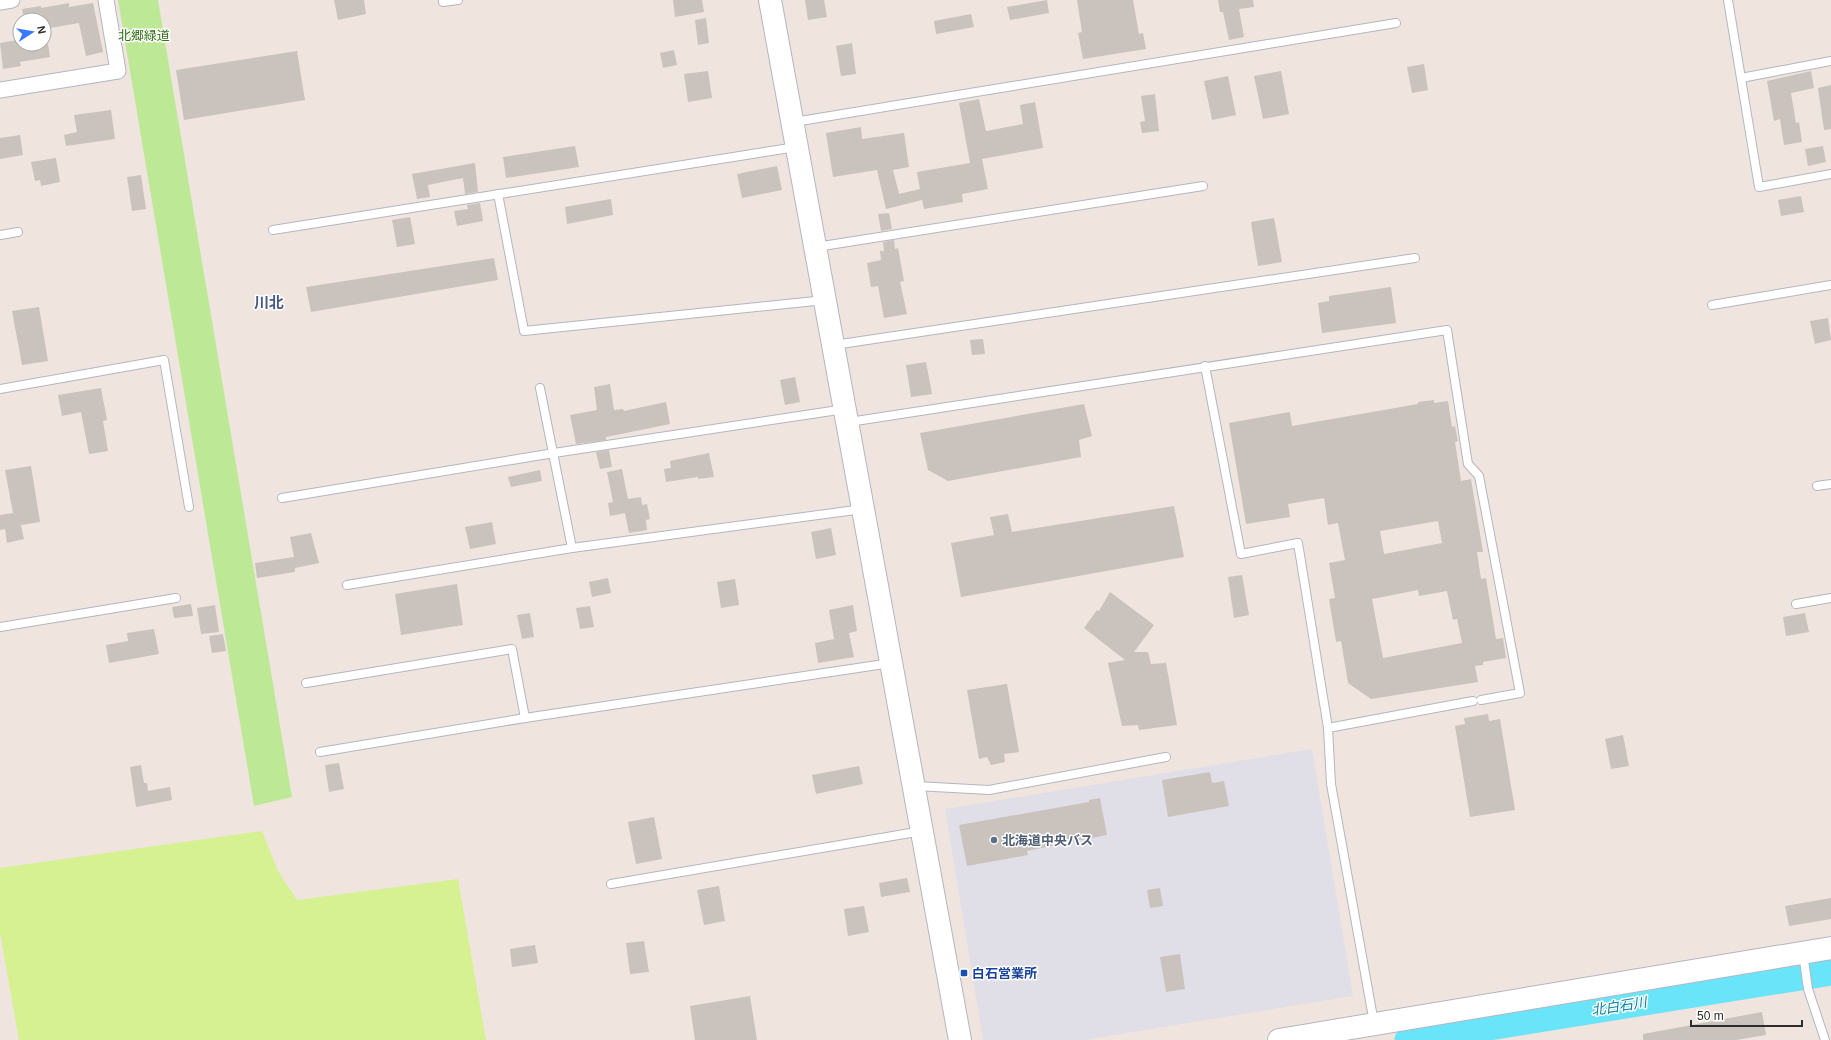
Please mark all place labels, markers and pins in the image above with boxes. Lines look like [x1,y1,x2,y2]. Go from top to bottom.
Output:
place label: 北海道中央バス [1002,833,1093,848]
marker: 北海道中央バス [989,835,999,845]
place label: 白石営業所 [972,966,1037,981]
marker: 白石営業所 [959,968,969,978]

